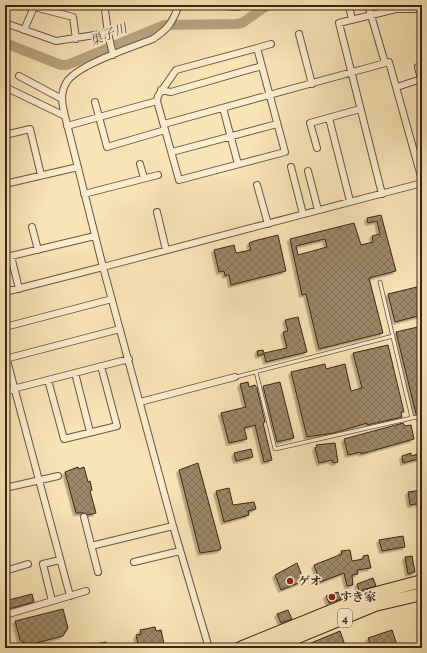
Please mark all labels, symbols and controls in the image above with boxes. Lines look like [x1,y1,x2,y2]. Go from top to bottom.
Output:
water label: 巣子川 [87,19,132,52]
place label: ゲオ [298,573,322,591]
marker: ゲオ [285,576,295,586]
place label: すき家 [340,589,376,607]
marker: すき家 [327,592,337,602]
road number: 4 [338,609,352,627]

